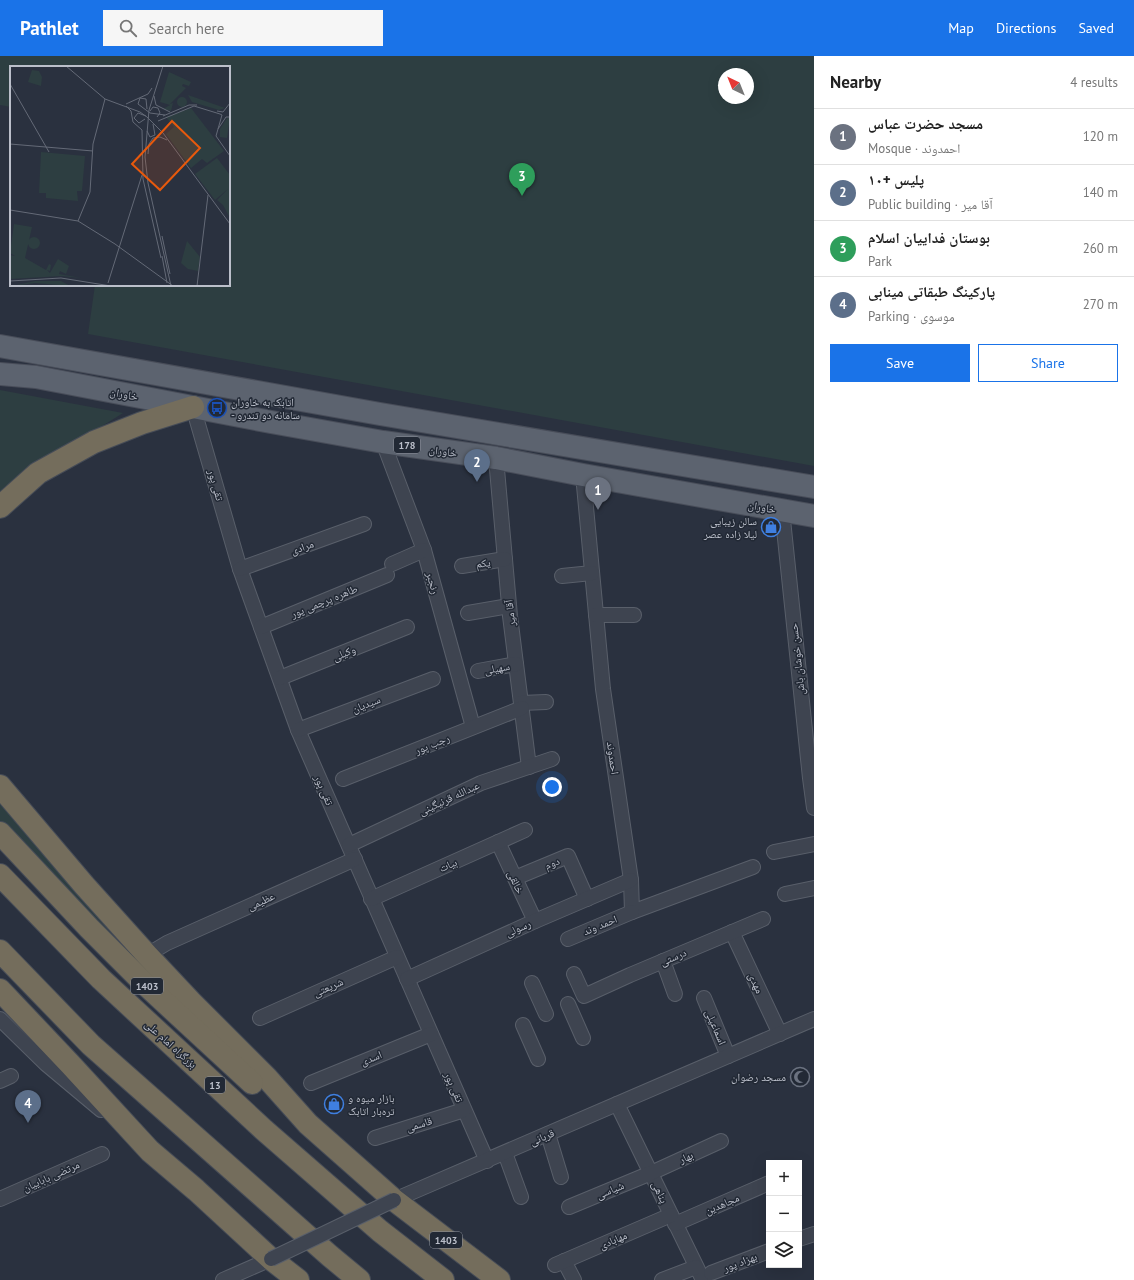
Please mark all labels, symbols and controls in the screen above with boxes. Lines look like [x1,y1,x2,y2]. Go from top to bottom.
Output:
search box [103,10,383,46]
text: Pathlet [20,16,79,40]
icon: search [117,17,139,39]
text: Search here [149,19,224,38]
text: Map [948,19,974,37]
text: Directions [996,19,1056,37]
text: Saved [1078,19,1114,37]
inset map [10,66,230,286]
north arrow [718,68,754,104]
text: Nearby [830,71,881,93]
text: 4 results [1070,74,1118,91]
text: مسجد حضرت عباس [868,114,983,133]
text: 1 [839,128,847,145]
text: 120 m [1083,128,1118,145]
text: Mosque · احمدوند [868,140,960,157]
pin: 3 [509,163,535,196]
text: پلیس +۱۰ [868,170,924,189]
text: 2 [839,184,847,201]
text: 140 m [1083,184,1118,201]
text: Public building · آقا میر [868,196,993,213]
text: بوستان فداییان اسلام [868,228,990,247]
text: 3 [839,240,847,257]
text: 260 m [1083,240,1118,257]
text: Park [868,253,892,270]
text: پارکینگ طبقاتی مینابی [868,282,995,301]
text: 4 [839,296,847,313]
text: 270 m [1083,296,1118,313]
text: Parking · موسوی [868,308,955,325]
button: Save [830,344,970,382]
button: Share [978,344,1118,382]
street label: خاوران [109,384,139,404]
place label: اتابک به خاوران - سامانه دو تندرو [231,395,300,422]
bus stop icon: اتابک به خاوران - سامانه دو تندرو [206,397,228,419]
road number: 178 [394,437,420,453]
street label: خاوران [428,442,458,460]
pin: 2 [464,449,490,482]
street label: تقی پور [205,467,227,503]
pin: 1 [585,477,611,510]
street label: خاوران [747,498,777,516]
place label: سالن زیبایی لیلا زاده عصر [703,514,757,541]
shop icon: سالن زیبایی لیلا زاده عصر [760,516,782,538]
street label: مرادی [289,536,315,558]
street label: یکم [475,555,492,572]
street label: رنجبر [423,569,443,596]
street label: طاهره پرچمی پور [288,581,360,621]
street label: آقا میر [502,599,518,628]
street label: حسن خوشان باش [786,622,808,696]
street label: وکیلی [330,642,358,664]
street label: سهیلی [483,659,511,677]
street label: سیدیان [350,692,382,716]
street label: رجب پور [412,731,452,758]
street label: احمدوند [604,741,622,775]
street label: تقی پور [311,772,337,808]
your location [542,777,562,797]
street label: عبدالله قرنیگینی [416,778,482,818]
street label: دوم [542,853,562,872]
street label: بیات [437,855,459,875]
street label: خالقی [505,868,527,896]
street label: عظیمی [245,889,277,913]
street label: احمد وند [581,912,619,938]
street label: رسولی [503,916,533,940]
street label: درستی [658,945,689,969]
street label: مهدی [745,970,767,996]
street label: شریعتی [311,974,345,1000]
road number: 1403 [131,978,163,994]
street label: اسماعیلی [702,1007,730,1047]
street label: بزرگراه امام علی [142,1017,200,1071]
street label: اسدی [358,1047,384,1069]
mosque icon: مسجد رضوان [789,1066,811,1088]
street label: تقی پور [441,1069,467,1105]
place label: مسجد رضوان [731,1070,786,1084]
road number: 13 [205,1077,225,1093]
pin: 4 [15,1090,41,1123]
place label: بازار میوه و تره‌بار اتابک [348,1091,395,1118]
shop icon: بازار میوه و تره‌بار اتابک [323,1093,345,1115]
street label: قاسمی [404,1113,434,1135]
street label: قربانی [528,1125,557,1148]
street label: بهار [676,1148,695,1167]
street label: مرتضی باباییان [20,1157,82,1195]
map controls [766,1160,802,1268]
button: + [766,1160,802,1196]
street label: شیاسی [594,1178,626,1202]
street label: پناهی [649,1179,671,1206]
street label: مجاهدین [703,1190,741,1218]
button: − [766,1196,802,1232]
street label: مهابادی [597,1228,629,1252]
road number: 1403 [430,1232,462,1248]
button: layers [766,1232,802,1268]
street label: بهزاد پور [720,1249,759,1275]

